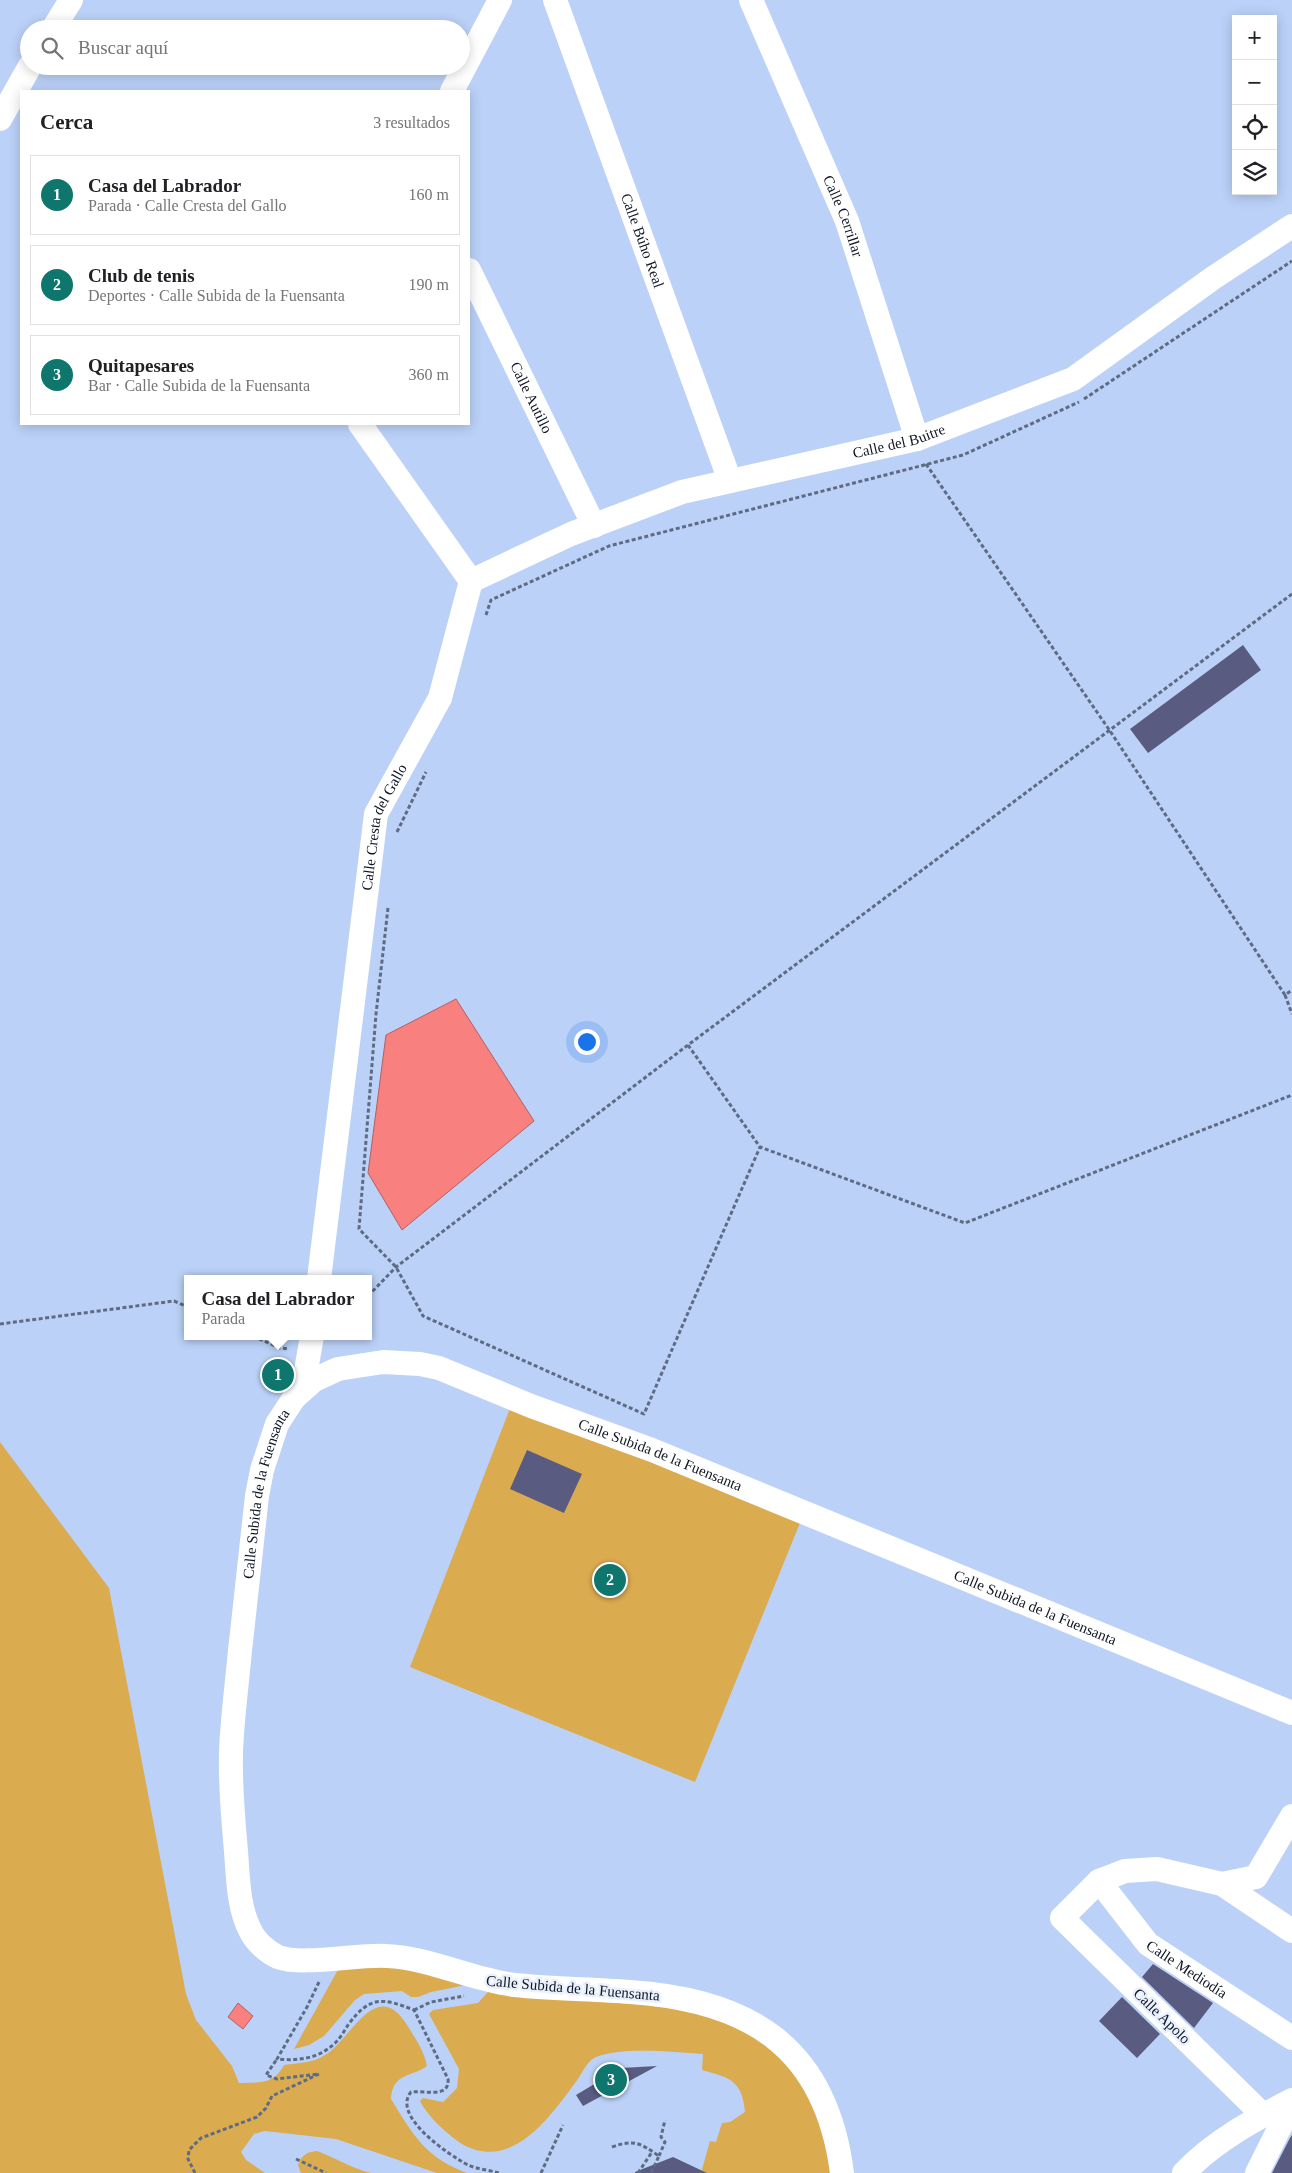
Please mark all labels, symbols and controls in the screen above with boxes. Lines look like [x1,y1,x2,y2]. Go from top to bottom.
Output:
map controls [1232,15,1277,195]
button: + [1232,15,1277,60]
search box [20,20,470,75]
icon: search [38,34,66,62]
text: Buscar aquí [78,37,168,58]
button: − [1232,60,1277,105]
button: locate [1232,105,1277,150]
text: Cerca [40,110,93,134]
text: 3 resultados [373,114,450,131]
button: layers [1232,150,1277,195]
street label: Calle Cerrillar [820,173,866,259]
text: Casa del Labrador [88,175,241,196]
text: 1 [53,186,61,203]
text: 160 m [409,186,449,203]
street label: Calle Búho Real [618,191,667,290]
text: Parada · Calle Cresta del Gallo [88,197,287,214]
text: Club de tenis [88,265,195,286]
text: 2 [53,276,61,293]
text: 190 m [409,276,449,293]
text: Deportes · Calle Subida de la Fuensanta [88,287,345,304]
text: Quitapesares [88,355,194,376]
street label: Calle Autillo [507,359,555,436]
text: 3 [53,366,61,383]
text: 360 m [409,366,449,383]
text: Bar · Calle Subida de la Fuensanta [88,377,310,394]
street label: Calle del Buitre [851,421,948,461]
street label: Calle Cresta del Gallo [359,761,410,891]
your location [574,1029,600,1055]
popup [184,1275,372,1340]
text: Casa del Labrador [201,1288,355,1309]
text: Parada [201,1310,245,1327]
pin: 1 [262,1356,294,1394]
street label: Calle Subida de la Fuensanta [240,1406,293,1580]
street label: Calle Subida de la Fuensanta [576,1416,745,1494]
pin: 2 [594,1561,626,1599]
street label: Calle Subida de la Fuensanta [952,1567,1119,1648]
street label: Calle Mediodía [1143,1937,1230,2002]
street label: Calle Subida de la Fuensanta [486,1972,661,2004]
street label: Calle Apolo [1131,1985,1193,2047]
pin: 3 [595,2061,627,2099]

